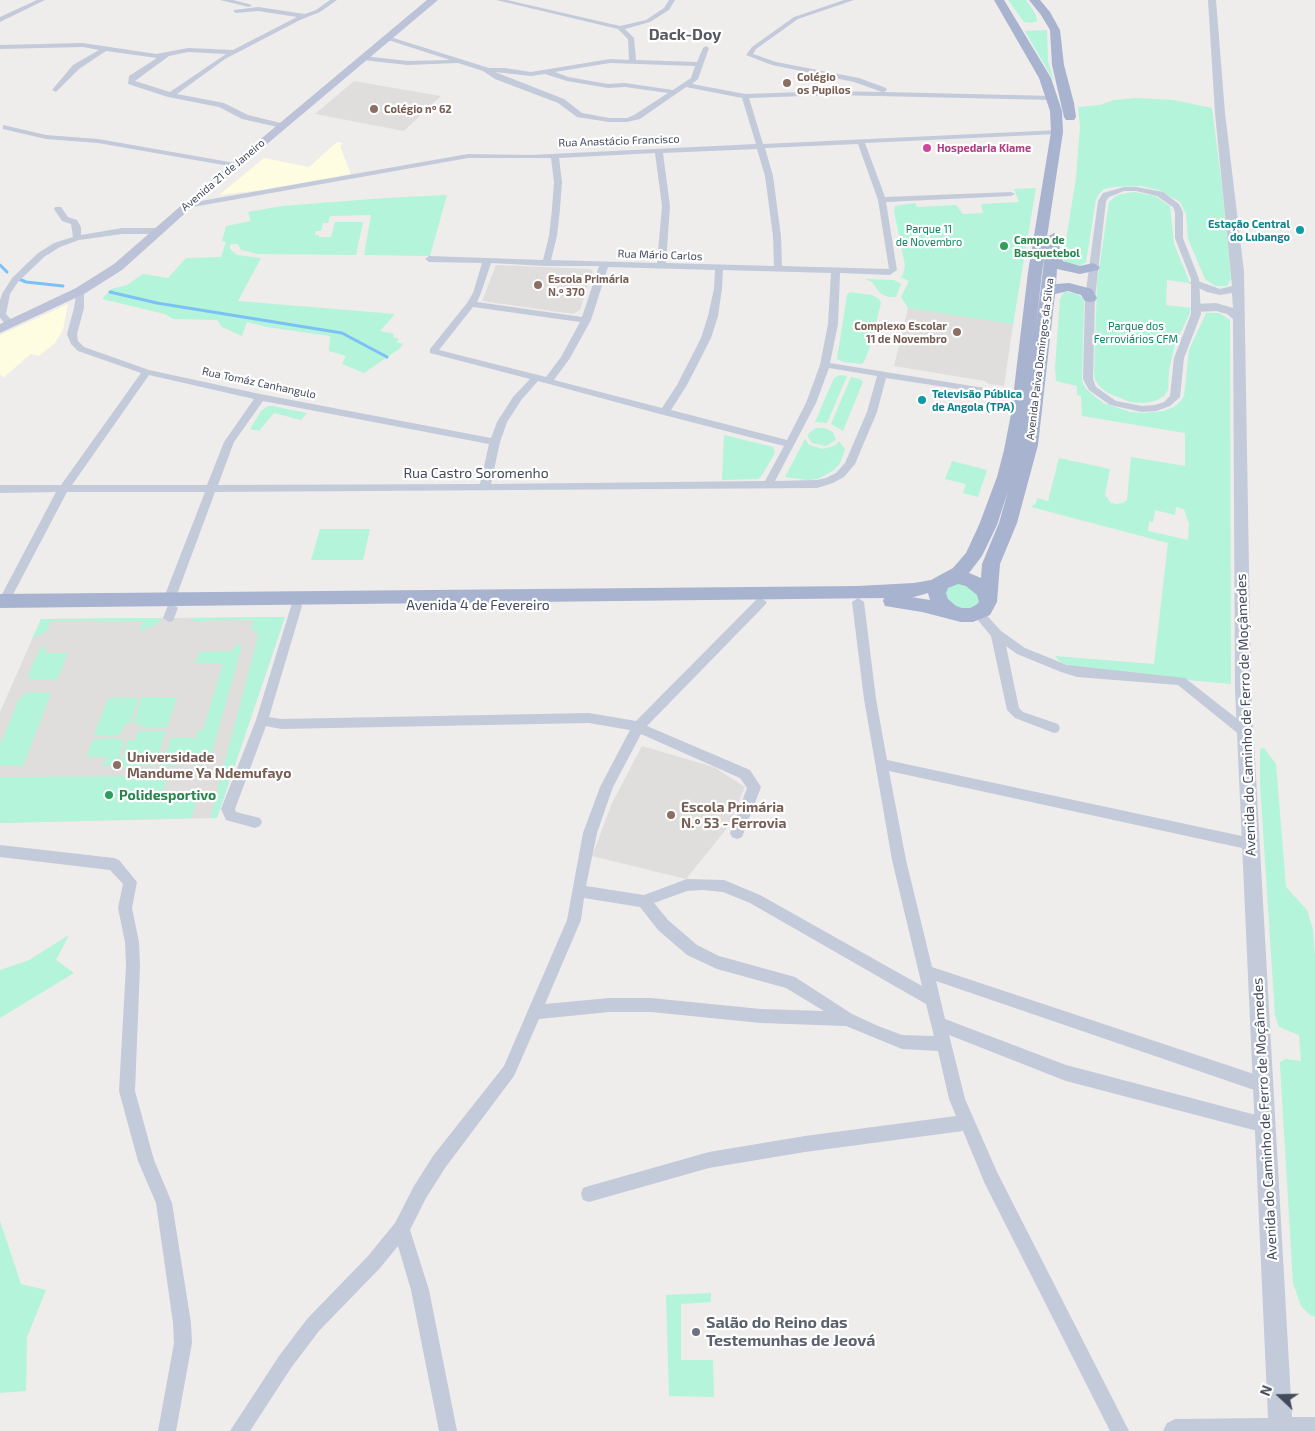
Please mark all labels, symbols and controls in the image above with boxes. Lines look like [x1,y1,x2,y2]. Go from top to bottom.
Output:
district label: Dack-Doy [649,25,721,45]
place label: Colégio os Pupilos [797,70,851,96]
marker: Colégio os Pupilos [781,77,793,89]
place label: Colégio nº 62 [384,102,452,116]
marker: Colégio nº 62 [368,103,380,115]
street label: Rua Anastácio Francisco [558,132,680,150]
street label: Avenida 21 de Janeiro [178,136,268,214]
place label: Hospedaria Kiame [937,141,1031,155]
marker: Hospedaria Kiame [921,142,933,154]
place label: Estação Central do Lubango [1208,217,1290,243]
park label: Parque 11 de Novembro [896,222,962,248]
marker: Estação Central do Lubango [1294,224,1306,236]
place label: Campo de Basquetebol [1014,233,1080,259]
marker: Campo de Basquetebol [998,240,1010,252]
street label: Rua Mário Carlos [617,247,703,263]
place label: Escola Primária N.º 370 [548,272,629,298]
street label: Avenida Paiva Domingos da Silva [1024,277,1056,441]
marker: Escola Primária N.º 370 [532,279,544,291]
place label: Complexo Escolar 11 de Novembro [854,319,947,345]
park label: Parque dos Ferroviários CFM [1094,319,1178,345]
marker: Complexo Escolar 11 de Novembro [951,326,963,338]
street label: Rua Tomáz Canhangulo [201,364,317,402]
place label: Televisão Pública de Angola (TPA) [932,387,1022,413]
marker: Televisão Pública de Angola (TPA) [916,394,928,406]
street label: Rua Castro Soromenho [403,465,549,481]
street label: Avenida do Caminho de Ferro de Moçâmedes [1233,573,1259,857]
street label: Avenida 4 de Fevereiro [406,597,550,613]
place label: Universidade Mandume Ya Ndemufayo [127,749,291,782]
marker: Universidade Mandume Ya Ndemufayo [111,759,123,771]
place label: Polidesportivo [119,787,216,803]
marker: Polidesportivo [103,789,115,801]
place label: Escola Primária N.º 53 - Ferrovia [681,799,786,832]
marker: Escola Primária N.º 53 - Ferrovia [665,809,677,821]
street label: Avenida do Caminho de Ferro de Moçâmedes [1249,977,1281,1261]
place label: Salão do Reino das Testemunhas de Jeová [706,1313,875,1351]
marker: Salão do Reino das Testemunhas de Jeová [690,1326,702,1338]
north arrow [1255,1371,1305,1421]
text: N [1256,1383,1275,1398]

